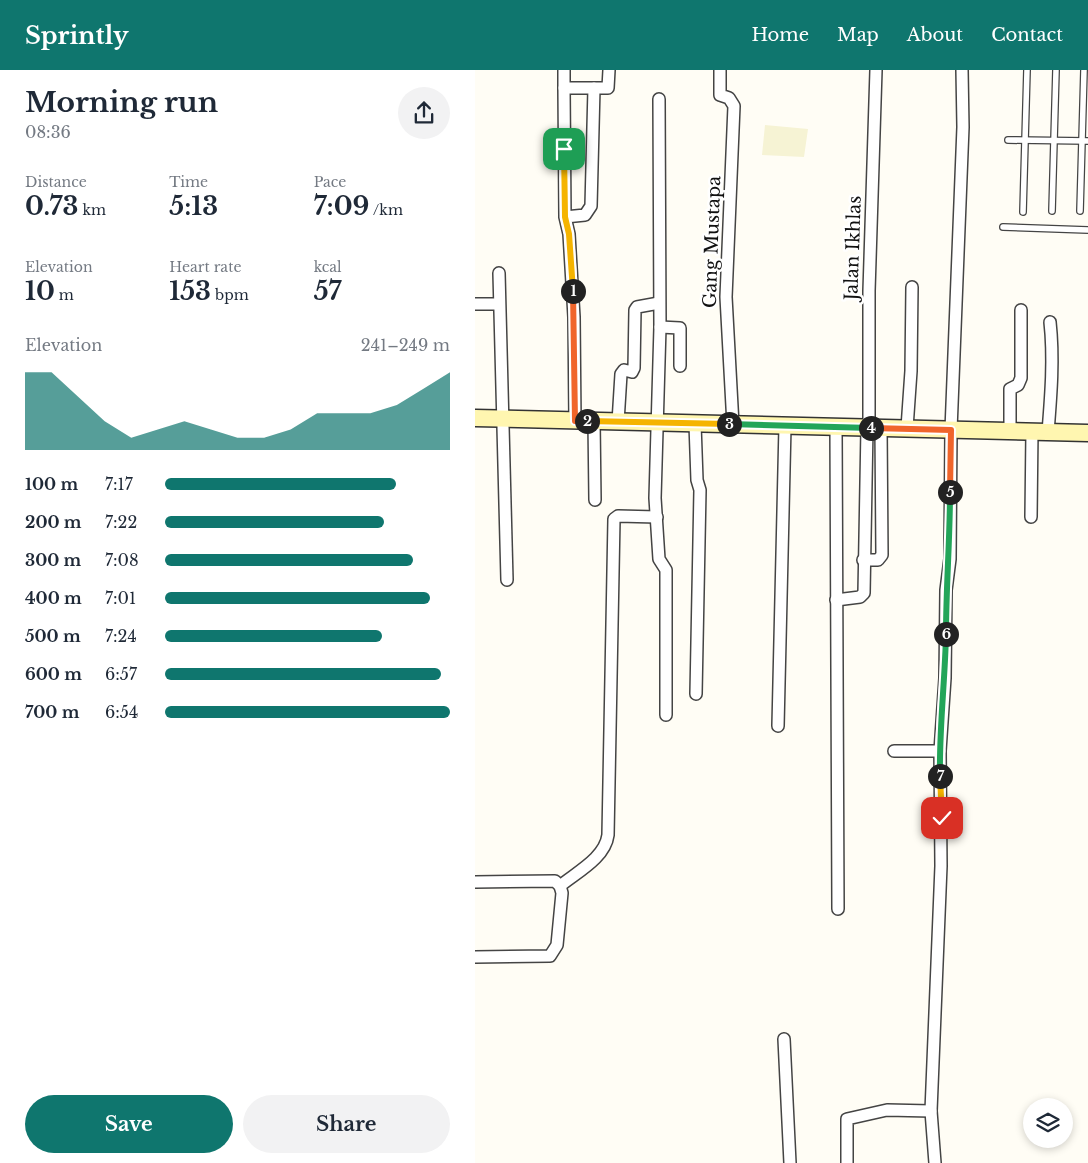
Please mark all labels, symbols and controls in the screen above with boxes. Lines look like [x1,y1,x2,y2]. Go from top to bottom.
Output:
text: Sprintly [25,21,128,50]
text: Home [751,24,809,46]
text: Map [837,24,879,46]
text: About [907,24,963,46]
text: Contact [991,24,1063,46]
text: Morning run [25,85,218,120]
button: share [398,87,450,139]
text: 08:36 [25,122,71,142]
pin [543,128,585,170]
icon: arrive [550,135,578,163]
text: Distance [25,173,87,191]
text: Time [169,173,208,191]
text: Pace [314,173,346,191]
street label: Gang Mustapa [699,176,725,308]
text: 0.73 [25,191,78,222]
text: 5:13 [169,191,218,222]
text: 7:09 [314,191,369,222]
street label: Jalan Ikhlas [840,195,866,303]
text: km [78,201,106,219]
text: /km [369,201,403,219]
text: Elevation [25,258,93,276]
text: Heart rate [169,258,241,276]
text: kcal [314,258,342,276]
text: 10 [25,276,55,307]
text: 153 [169,276,211,307]
text: 57 [314,276,341,307]
pin: 1 [561,278,585,304]
text: 1 [570,282,577,300]
text: m [55,286,74,304]
text: bpm [211,286,249,304]
text: Elevation [25,335,102,355]
text: 241–249 m [361,335,450,355]
pin: 2 [575,408,599,434]
text: 2 [583,412,592,430]
pin: 3 [717,412,741,436]
text: 3 [725,415,734,433]
pin: 4 [859,416,883,440]
text: 4 [867,419,876,437]
text: 100 m [25,474,78,494]
text: 7:17 [105,474,133,494]
pin: 5 [937,480,963,504]
text: 5 [946,483,955,501]
text: 200 m [25,512,82,532]
text: 7:22 [105,512,137,532]
text: 300 m [25,550,81,570]
text: 7:08 [105,550,139,570]
text: 400 m [25,588,82,608]
text: 7:01 [105,588,136,608]
pin: 6 [933,622,959,646]
text: 6 [942,625,951,643]
text: 500 m [25,626,81,646]
text: 7:24 [105,626,137,646]
text: 600 m [25,664,82,684]
text: 6:57 [105,664,137,684]
text: 700 m [25,702,79,722]
text: 6:54 [105,702,138,722]
pin: 7 [927,764,953,788]
text: 7 [937,767,944,785]
pin [921,797,963,839]
icon: check [928,804,956,832]
button: Save [25,1095,233,1153]
button: Share [243,1095,450,1153]
map controls [1023,1098,1073,1148]
button: layers [1023,1098,1073,1148]

